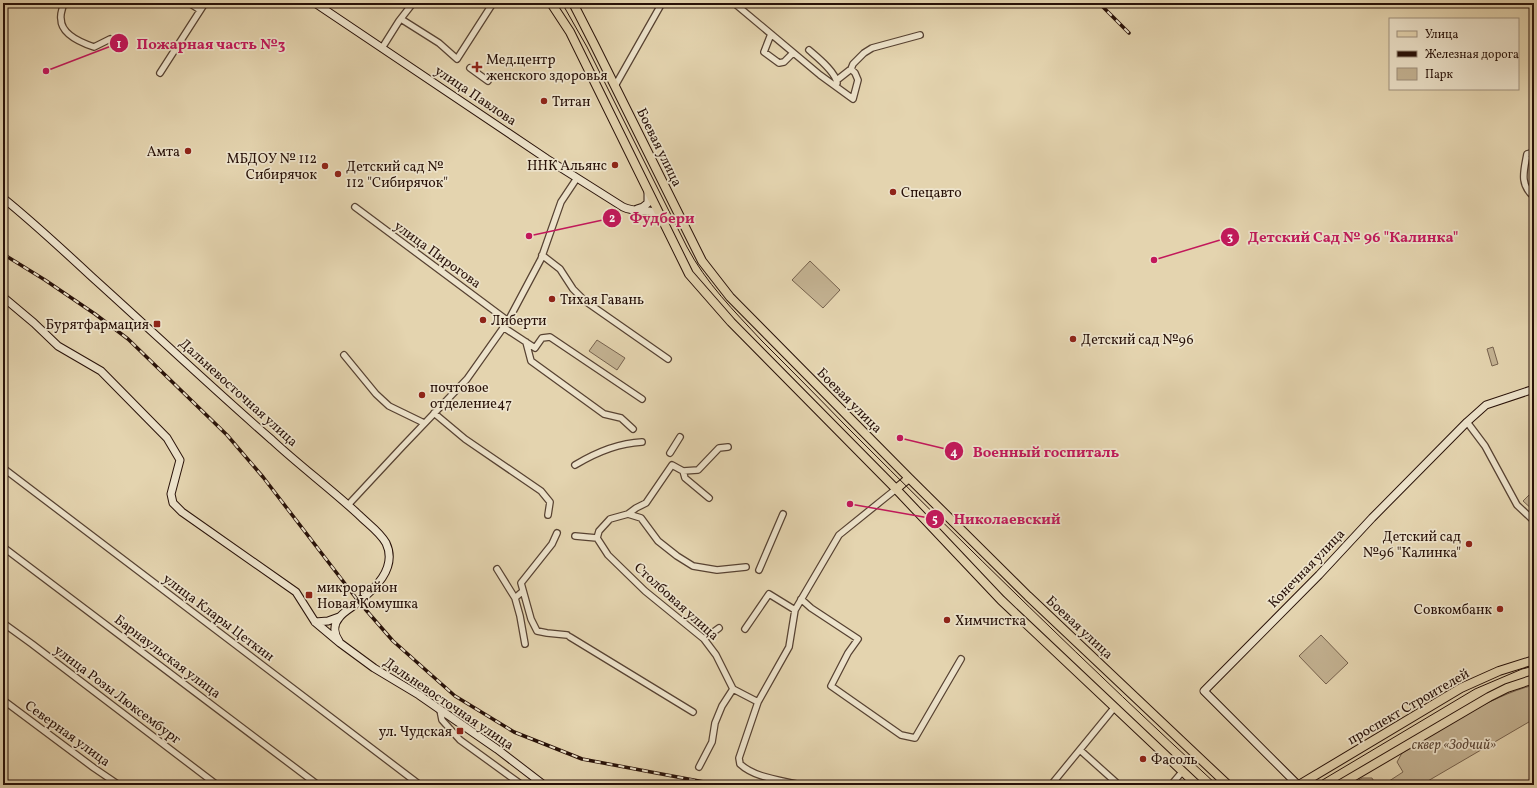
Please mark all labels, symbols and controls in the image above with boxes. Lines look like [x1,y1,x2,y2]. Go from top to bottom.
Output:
legend [1389,18,1519,90]
text: Улица [1425,27,1458,43]
callout: Пожарная часть №3 [109,30,294,57]
text: Пожарная часть №3 [137,35,286,56]
text: 1 [117,37,122,53]
text: Железная дорога [1425,47,1519,63]
place label: Мед.центр женского здоровья [486,51,608,86]
marker: Мед.центр женского здоровья [471,61,483,73]
street label: улица Павлова [430,62,520,131]
text: Парк [1425,67,1453,83]
place label: Титан [552,93,591,112]
marker: Титан [539,96,549,106]
street label: Боевая улица [631,105,686,190]
place label: Амта [147,143,180,162]
marker: Амта [183,146,193,156]
place label: МБДОУ № 112 Сибирячок [226,150,318,185]
place label: ННК Альянс [527,157,607,176]
place label: Детский сад № 112 "Сибирячок" [346,158,448,193]
marker: ННК Альянс [610,160,620,170]
marker: МБДОУ № 112 Сибирячок [320,161,330,171]
marker: Детский сад № 112 "Сибирячок" [333,169,343,179]
place label: Спецавто [901,184,962,203]
marker: Спецавто [888,187,898,197]
callout: Фудбери [602,205,703,232]
text: Фудбери [629,209,695,230]
text: 2 [609,211,615,227]
street label: улица Пирогова [390,217,485,293]
callout: Детский Сад № 96 "Калинка" [1220,224,1466,251]
text: Детский Сад № 96 "Калинка" [1248,228,1458,249]
text: 3 [1227,230,1233,246]
place label: Тихая Гавань [560,291,644,310]
marker: Тихая Гавань [547,294,557,304]
place label: Либерти [491,312,547,331]
marker: Либерти [478,315,488,325]
place label: Бурятфармация [45,316,149,335]
marker: Бурятфармация [152,319,162,329]
place label: Детский сад №96 [1081,331,1194,350]
marker: Детский сад №96 [1068,334,1078,344]
street label: Дальневосточная улица [175,335,301,452]
street label: Боевая улица [812,364,886,438]
place label: почтовое отделение47 [430,379,512,414]
marker: почтовое отделение47 [417,390,427,400]
callout: Военный госпиталь [944,438,1127,465]
text: Военный госпиталь [973,443,1120,464]
text: 4 [950,445,958,461]
callout: Николаевский [925,505,1068,532]
text: Николаевский [953,510,1061,531]
text: 5 [932,512,938,528]
street label: Конечная улица [1264,525,1350,613]
place label: Детский сад №96 "Калинка" [1363,528,1461,563]
marker: Детский сад №96 "Калинка" [1464,539,1474,549]
street label: Столбовая улица [629,559,723,645]
street label: улица Клары Цеткин [158,570,278,667]
place label: микрорайон Новая Комушка [317,579,418,614]
marker: микрорайон Новая Комушка [304,590,314,600]
street label: Боевая улица [1041,592,1117,664]
place label: Совкомбанк [1414,601,1493,620]
marker: Совкомбанк [1495,604,1505,614]
street label: Барнаульская улица [110,611,224,704]
place label: Химчистка [955,612,1026,631]
marker: Химчистка [942,615,952,625]
street label: улица Розы Люксембург [50,641,185,749]
street label: Дальневосточная улица [379,653,517,755]
street label: проспект Строителей [1344,664,1474,750]
street label: Северная улица [20,697,114,772]
place label: ул. Чудская [379,723,452,742]
marker: ул. Чудская [455,726,465,736]
park label: сквер «Зодчий» [1412,736,1496,755]
place label: Фасоль [1151,751,1198,770]
marker: Фасоль [1138,754,1148,764]

